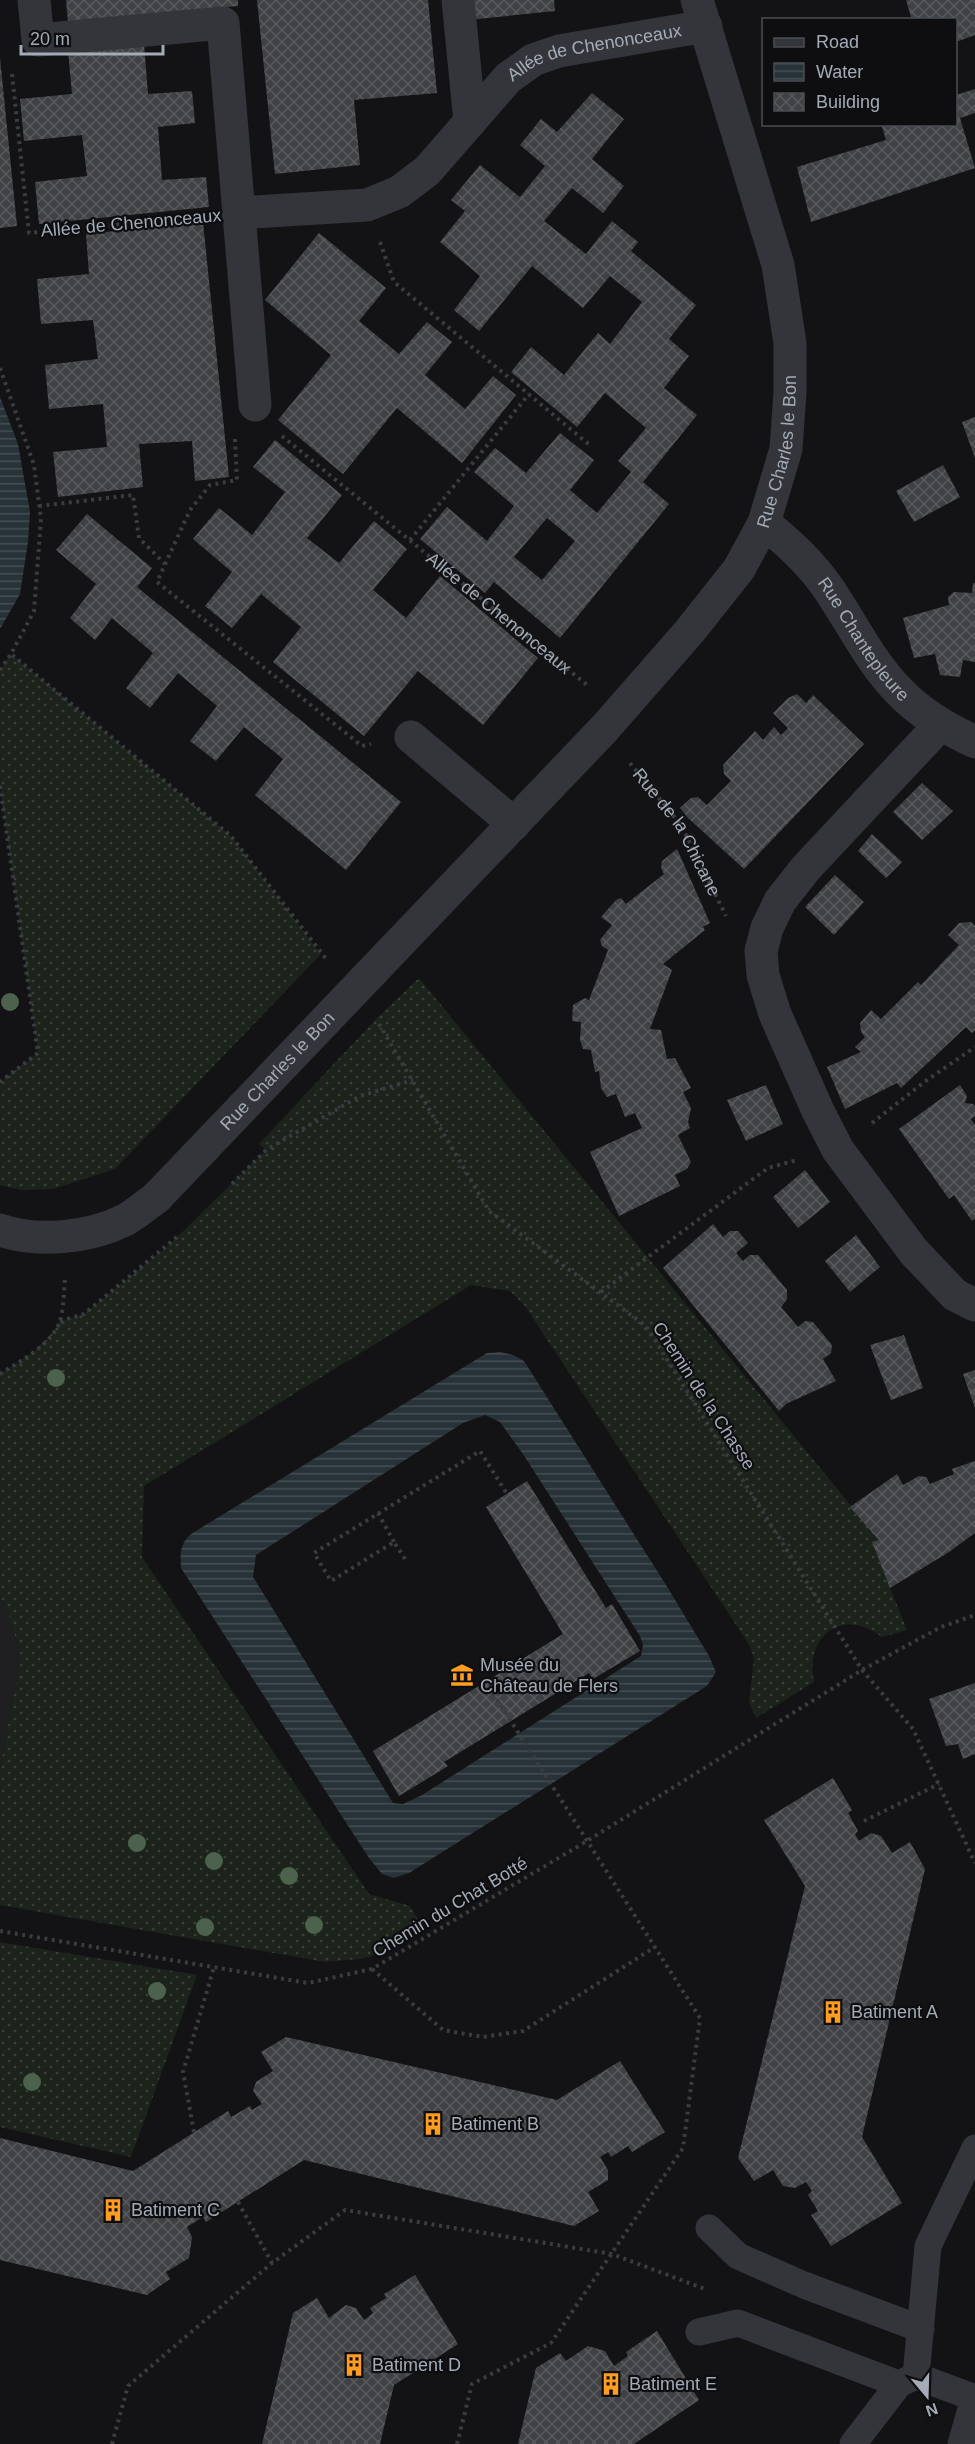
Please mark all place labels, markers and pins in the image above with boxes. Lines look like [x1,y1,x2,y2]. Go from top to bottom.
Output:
place label: Musée du Château de Flers [480,1655,618,1696]
museum icon: Musée du Château de Flers [449,1662,475,1688]
building icon: Batiment A [820,1999,846,2025]
place label: Batiment A [851,2002,938,2022]
building icon: Batiment B [420,2111,446,2137]
place label: Batiment B [451,2114,539,2134]
building icon: Batiment C [100,2197,126,2223]
place label: Batiment C [131,2200,220,2220]
building icon: Batiment D [341,2352,367,2378]
place label: Batiment D [372,2355,461,2375]
building icon: Batiment E [598,2371,624,2397]
place label: Batiment E [629,2374,717,2394]

